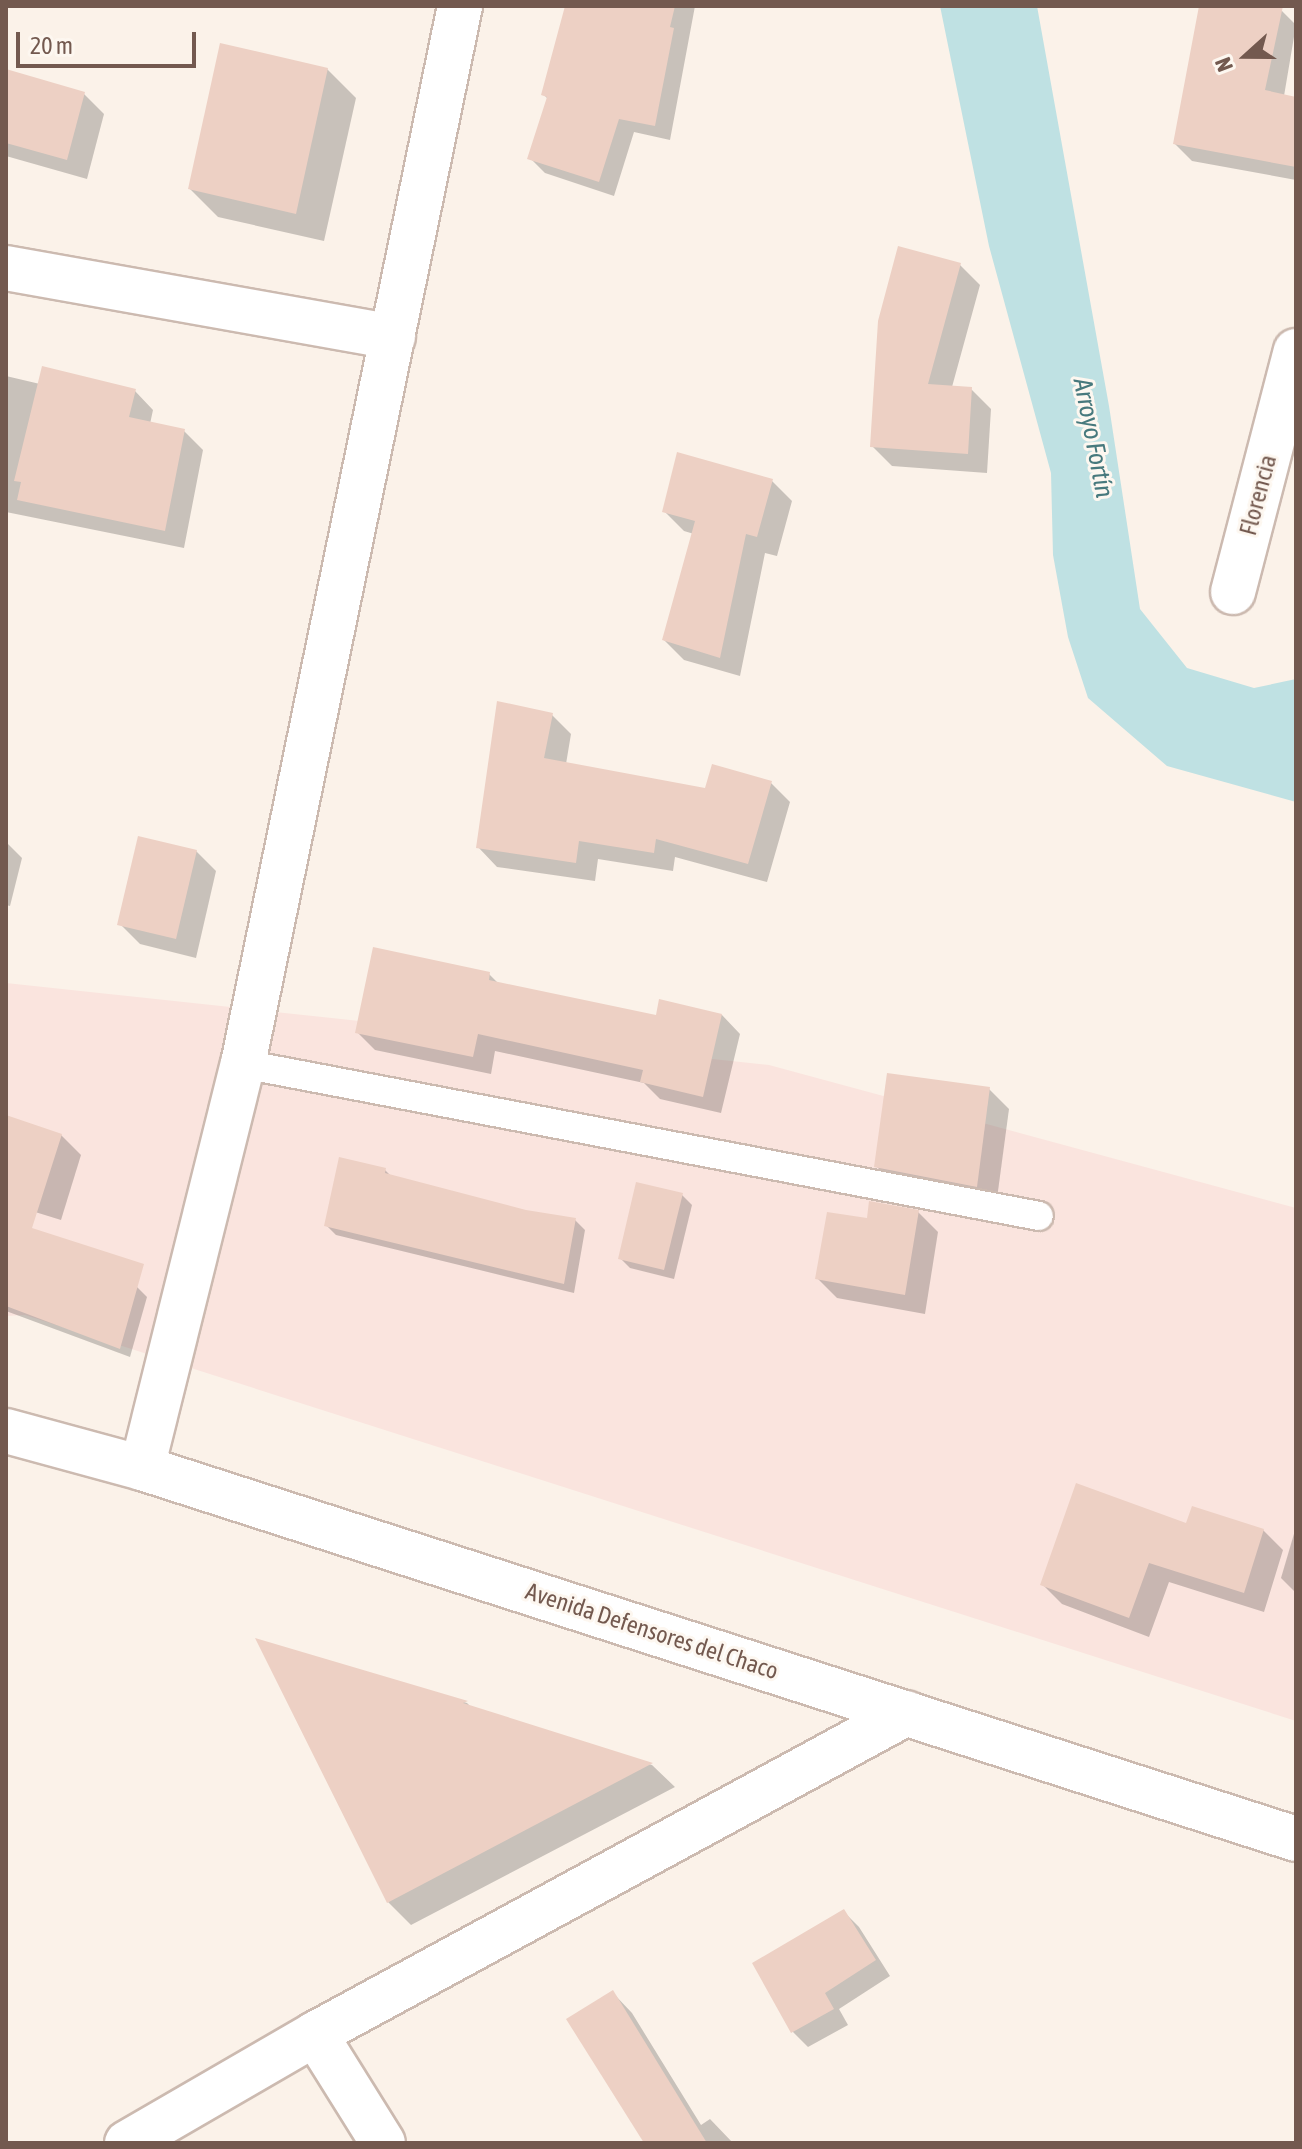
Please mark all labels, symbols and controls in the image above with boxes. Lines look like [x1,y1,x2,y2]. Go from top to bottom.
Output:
scale bar [20,16,200,66]
north arrow [1206,16,1286,96]
text: 20 m [30,32,73,59]
text: N [1209,54,1238,75]
water label: Arroyo Fortín [1066,376,1120,500]
street label: Florencia [1233,452,1283,538]
street label: Avenida Defensores del Chaco [522,1577,782,1685]

